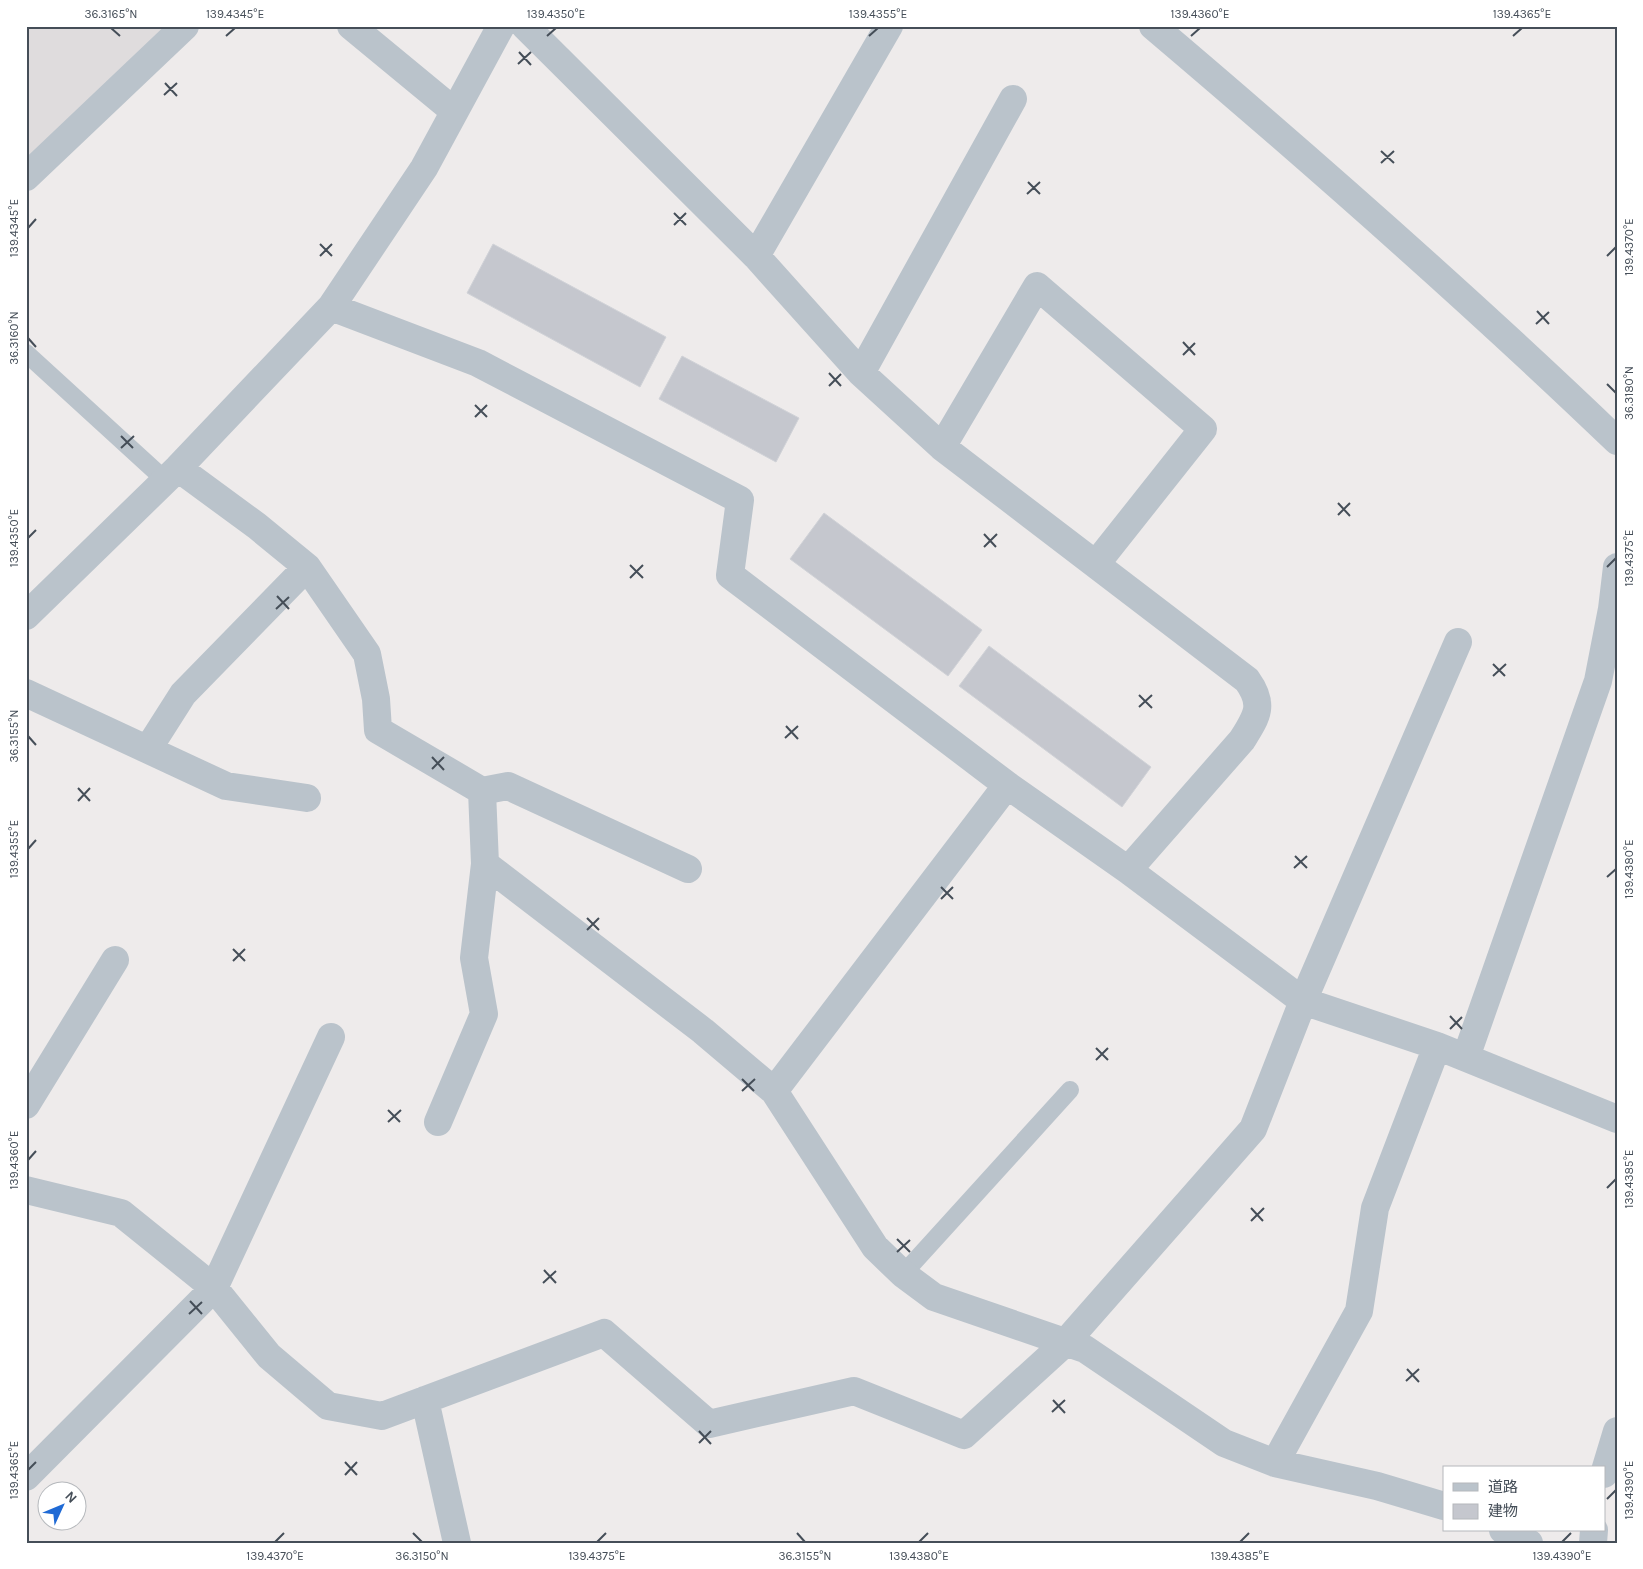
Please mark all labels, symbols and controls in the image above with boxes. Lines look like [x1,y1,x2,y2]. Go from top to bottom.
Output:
text: 36.3165°N [84,7,138,21]
text: 139.4345°E [206,7,264,21]
text: 139.4350°E [527,7,585,21]
text: 139.4355°E [849,7,907,21]
text: 139.4360°E [1171,7,1229,21]
text: 139.4365°E [1493,7,1551,21]
text: 139.4345°E [7,199,21,257]
text: 139.4370°E [1622,218,1636,276]
text: 36.3160°N [7,311,21,365]
text: 36.3180°N [1622,366,1636,420]
text: 139.4350°E [7,509,21,567]
text: 139.4375°E [1622,529,1636,587]
text: 36.3155°N [7,710,21,763]
text: 139.4355°E [7,820,21,878]
text: 139.4380°E [1622,839,1636,899]
text: 139.4360°E [7,1131,21,1189]
text: 139.4385°E [1622,1150,1636,1208]
text: 139.4365°E [7,1441,21,1499]
text: 139.4390°E [1622,1461,1636,1519]
legend [1443,1466,1606,1532]
text: 道路 [1488,1478,1518,1496]
north arrow [38,1482,88,1532]
text: N [61,1488,81,1507]
text: 建物 [1488,1502,1518,1520]
text: 139.4370°E [246,1549,304,1563]
text: 36.3150°N [395,1549,449,1563]
text: 139.4375°E [568,1549,626,1563]
text: 36.3155°N [779,1549,832,1563]
text: 139.4380°E [889,1549,949,1563]
text: 139.4385°E [1211,1549,1269,1563]
text: 139.4390°E [1533,1549,1591,1563]

